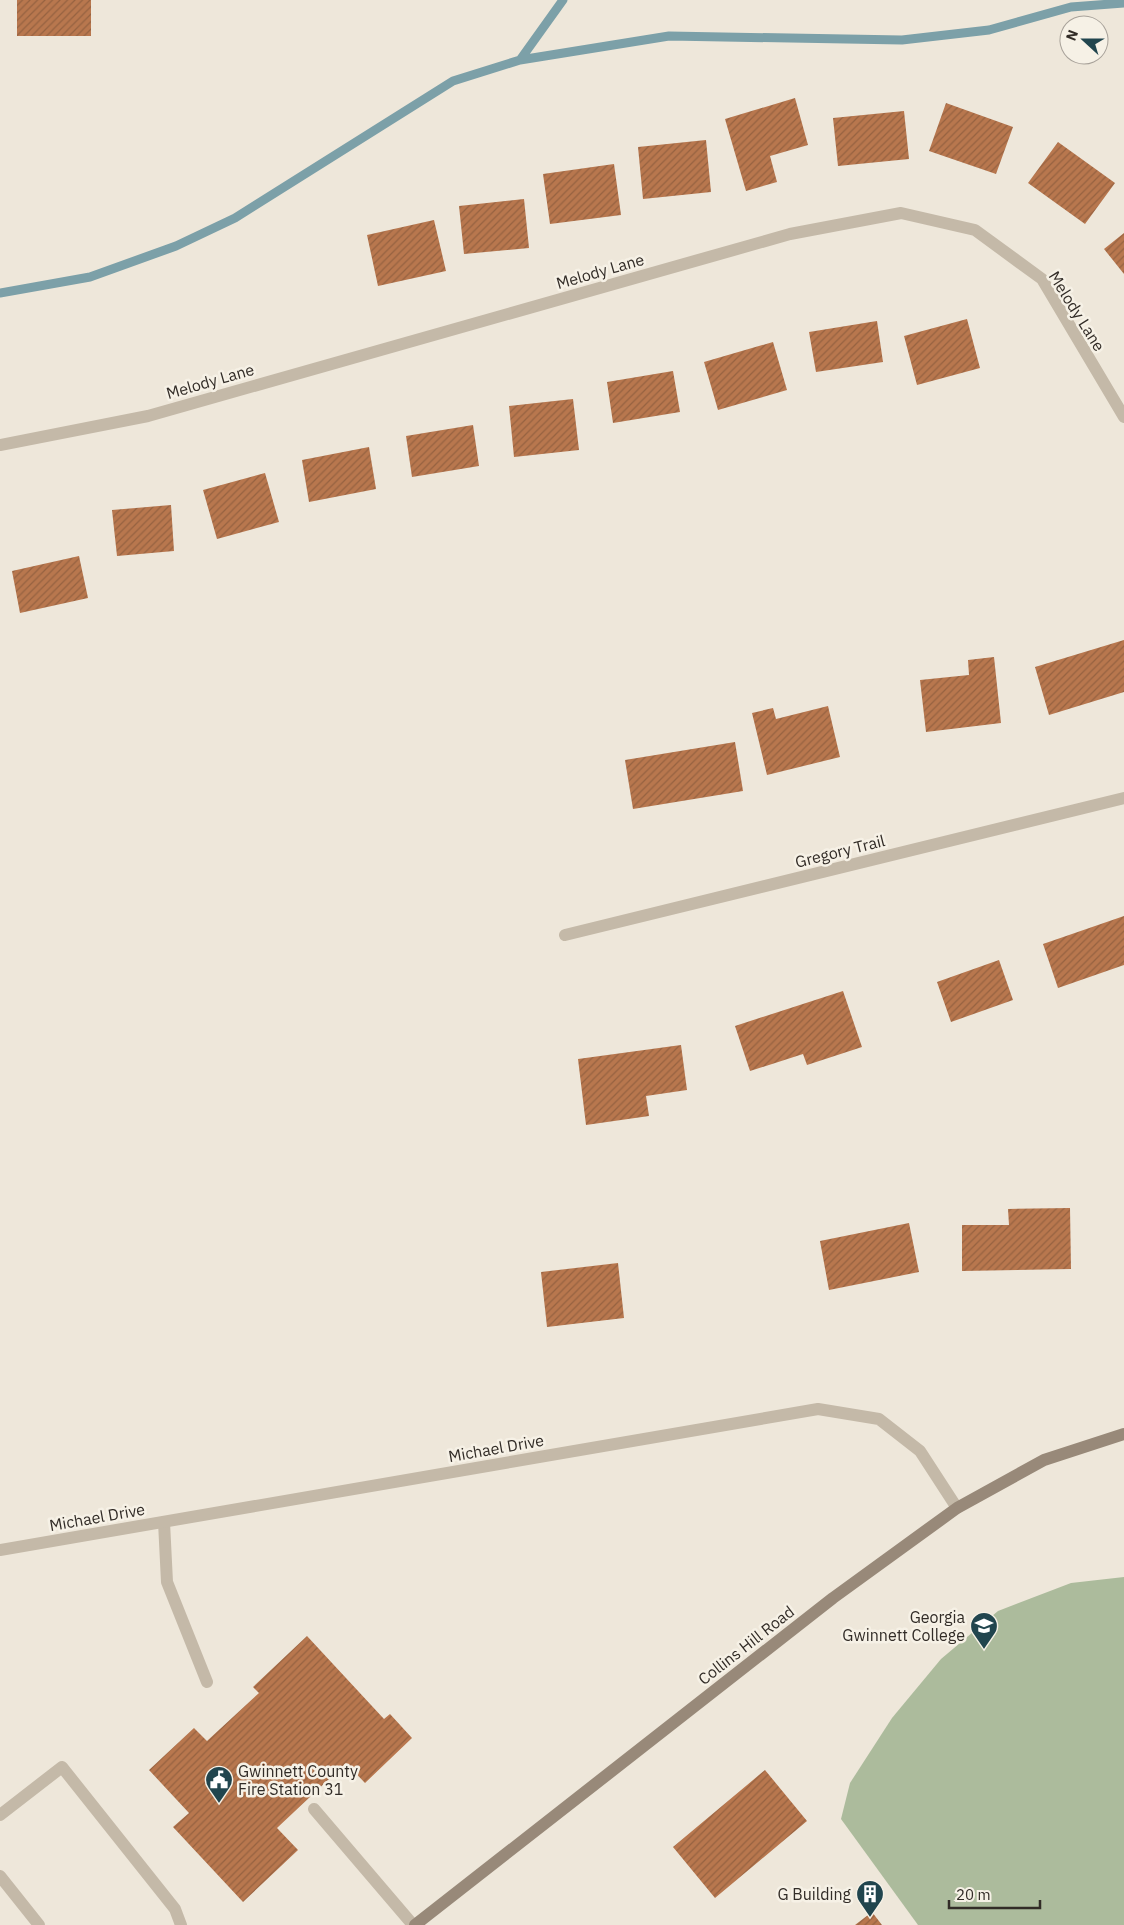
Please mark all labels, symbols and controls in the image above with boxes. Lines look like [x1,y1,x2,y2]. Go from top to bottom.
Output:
north arrow [1059,15,1109,65]
text: N [1062,27,1082,43]
street label: Melody Lane [554,249,646,293]
street label: Melody Lane [1045,267,1110,355]
street label: Melody Lane [164,359,256,403]
street label: Gregory Trail [793,830,887,872]
street label: Michael Drive [447,1430,546,1466]
street label: Michael Drive [48,1499,147,1535]
street label: Collins Hill Road [694,1601,798,1689]
place label: Georgia Gwinnett College [842,1607,965,1645]
school or university icon: Georgia Gwinnett College [969,1611,999,1650]
place label: Gwinnett County Fire Station 31 [238,1761,358,1799]
public building icon: Gwinnett County Fire Station 31 [204,1765,234,1804]
scale bar [949,1878,1040,1910]
building icon: G Building [855,1879,885,1918]
place label: G Building [777,1884,852,1904]
text: 20 m [956,1885,991,1904]

